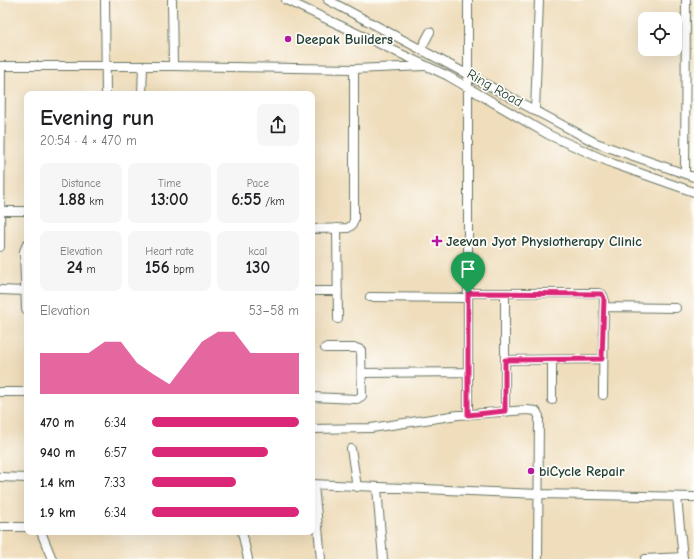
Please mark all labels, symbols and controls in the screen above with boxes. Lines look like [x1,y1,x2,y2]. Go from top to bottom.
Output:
map controls [638,12,682,56]
button: locate [638,12,682,56]
place label: Deepak Builders [296,31,393,48]
marker: Deepak Builders [283,34,293,44]
street label: Ring Road [464,65,526,111]
button: share [257,104,299,146]
text: Evening run [40,105,154,131]
text: 20:54 · 4 × 470 m [40,133,137,148]
text: Distance [61,177,101,190]
text: Time [158,177,181,190]
text: Pace [247,177,269,190]
text: 1.88 [59,190,86,209]
text: 13:00 [150,190,189,209]
text: 6:55 [231,190,262,209]
text: km [86,195,104,208]
text: /km [262,195,285,208]
place label: Jeevan Jyot Physiotherapy Clinic [446,233,642,250]
marker: Jeevan Jyot Physiotherapy Clinic [431,235,443,247]
text: Elevation [60,245,102,258]
text: Heart rate [145,245,194,258]
text: kcal [249,245,267,258]
pin [451,252,485,293]
text: 24 [67,258,83,277]
text: 156 [145,258,170,277]
text: 130 [245,258,270,277]
icon: arrive [457,258,479,280]
text: m [83,263,96,276]
text: bpm [170,263,194,276]
text: Elevation [40,303,90,318]
text: 53–58 m [249,303,299,318]
text: 470 m [40,415,74,430]
text: 6:34 [104,415,126,430]
text: 940 m [40,445,75,460]
text: 6:57 [104,445,127,460]
place label: biCycle Repair [539,463,625,480]
marker: biCycle Repair [526,466,536,476]
text: 1.4 km [40,475,75,490]
text: 7:33 [104,475,126,490]
text: 1.9 km [40,505,76,520]
text: 6:34 [104,505,126,520]

